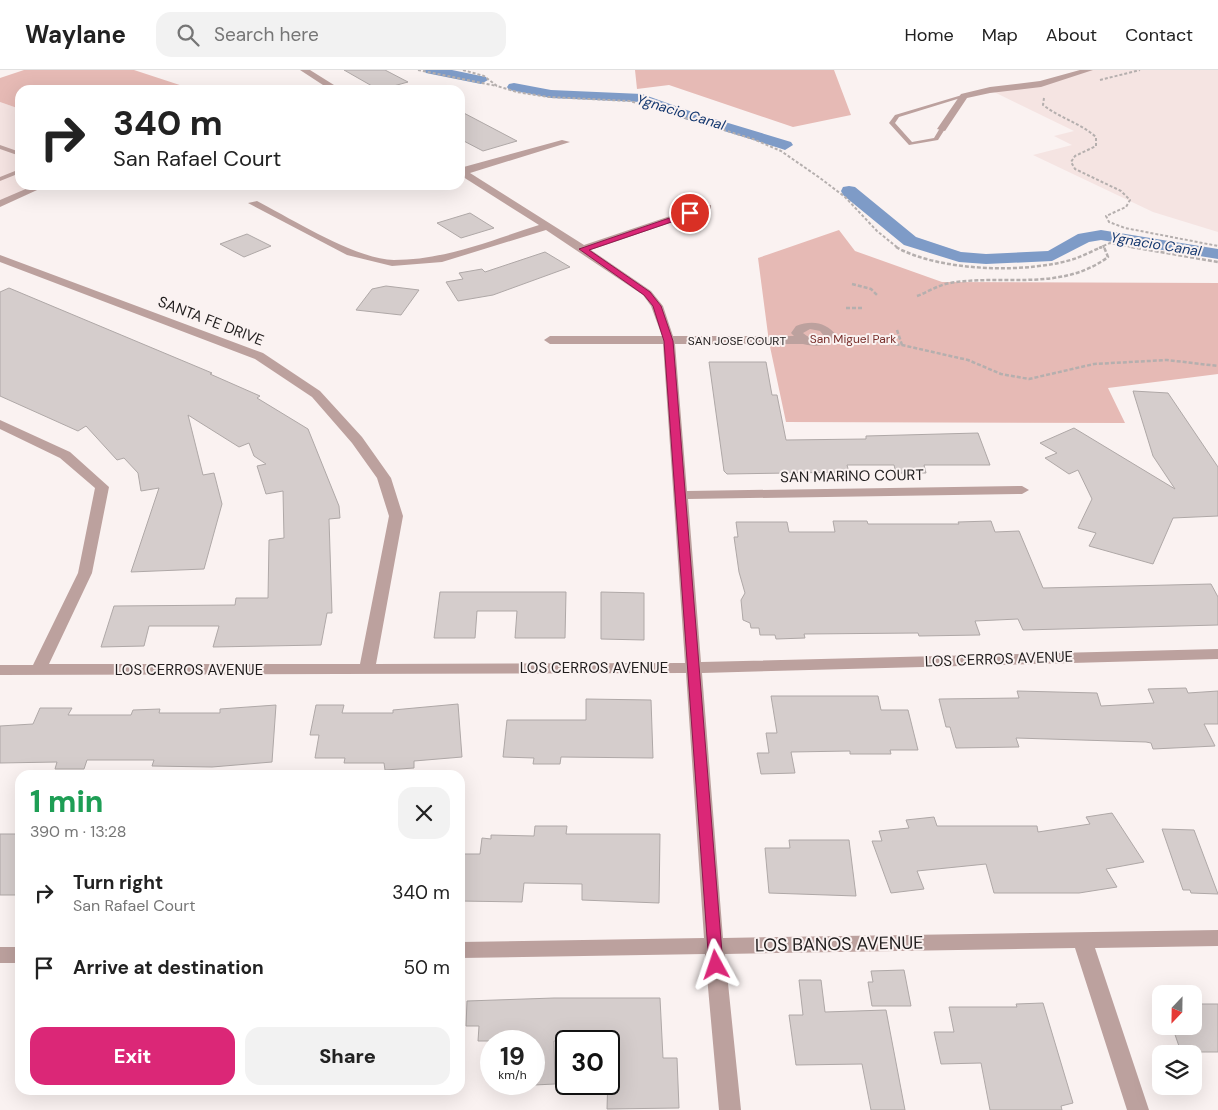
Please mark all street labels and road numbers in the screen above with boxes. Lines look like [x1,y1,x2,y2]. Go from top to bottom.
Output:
street label: SANTA FE DRIVE [155,292,267,350]
street label: SAN JOSE COURT [688,333,786,349]
street label: SAN MARINO COURT [780,465,924,487]
street label: LOS CERROS AVENUE [925,646,1073,672]
street label: LOS CERROS AVENUE [520,658,668,678]
street label: LOS CERROS AVENUE [115,660,263,680]
street label: LOS BANOS AVENUE [755,931,923,957]

